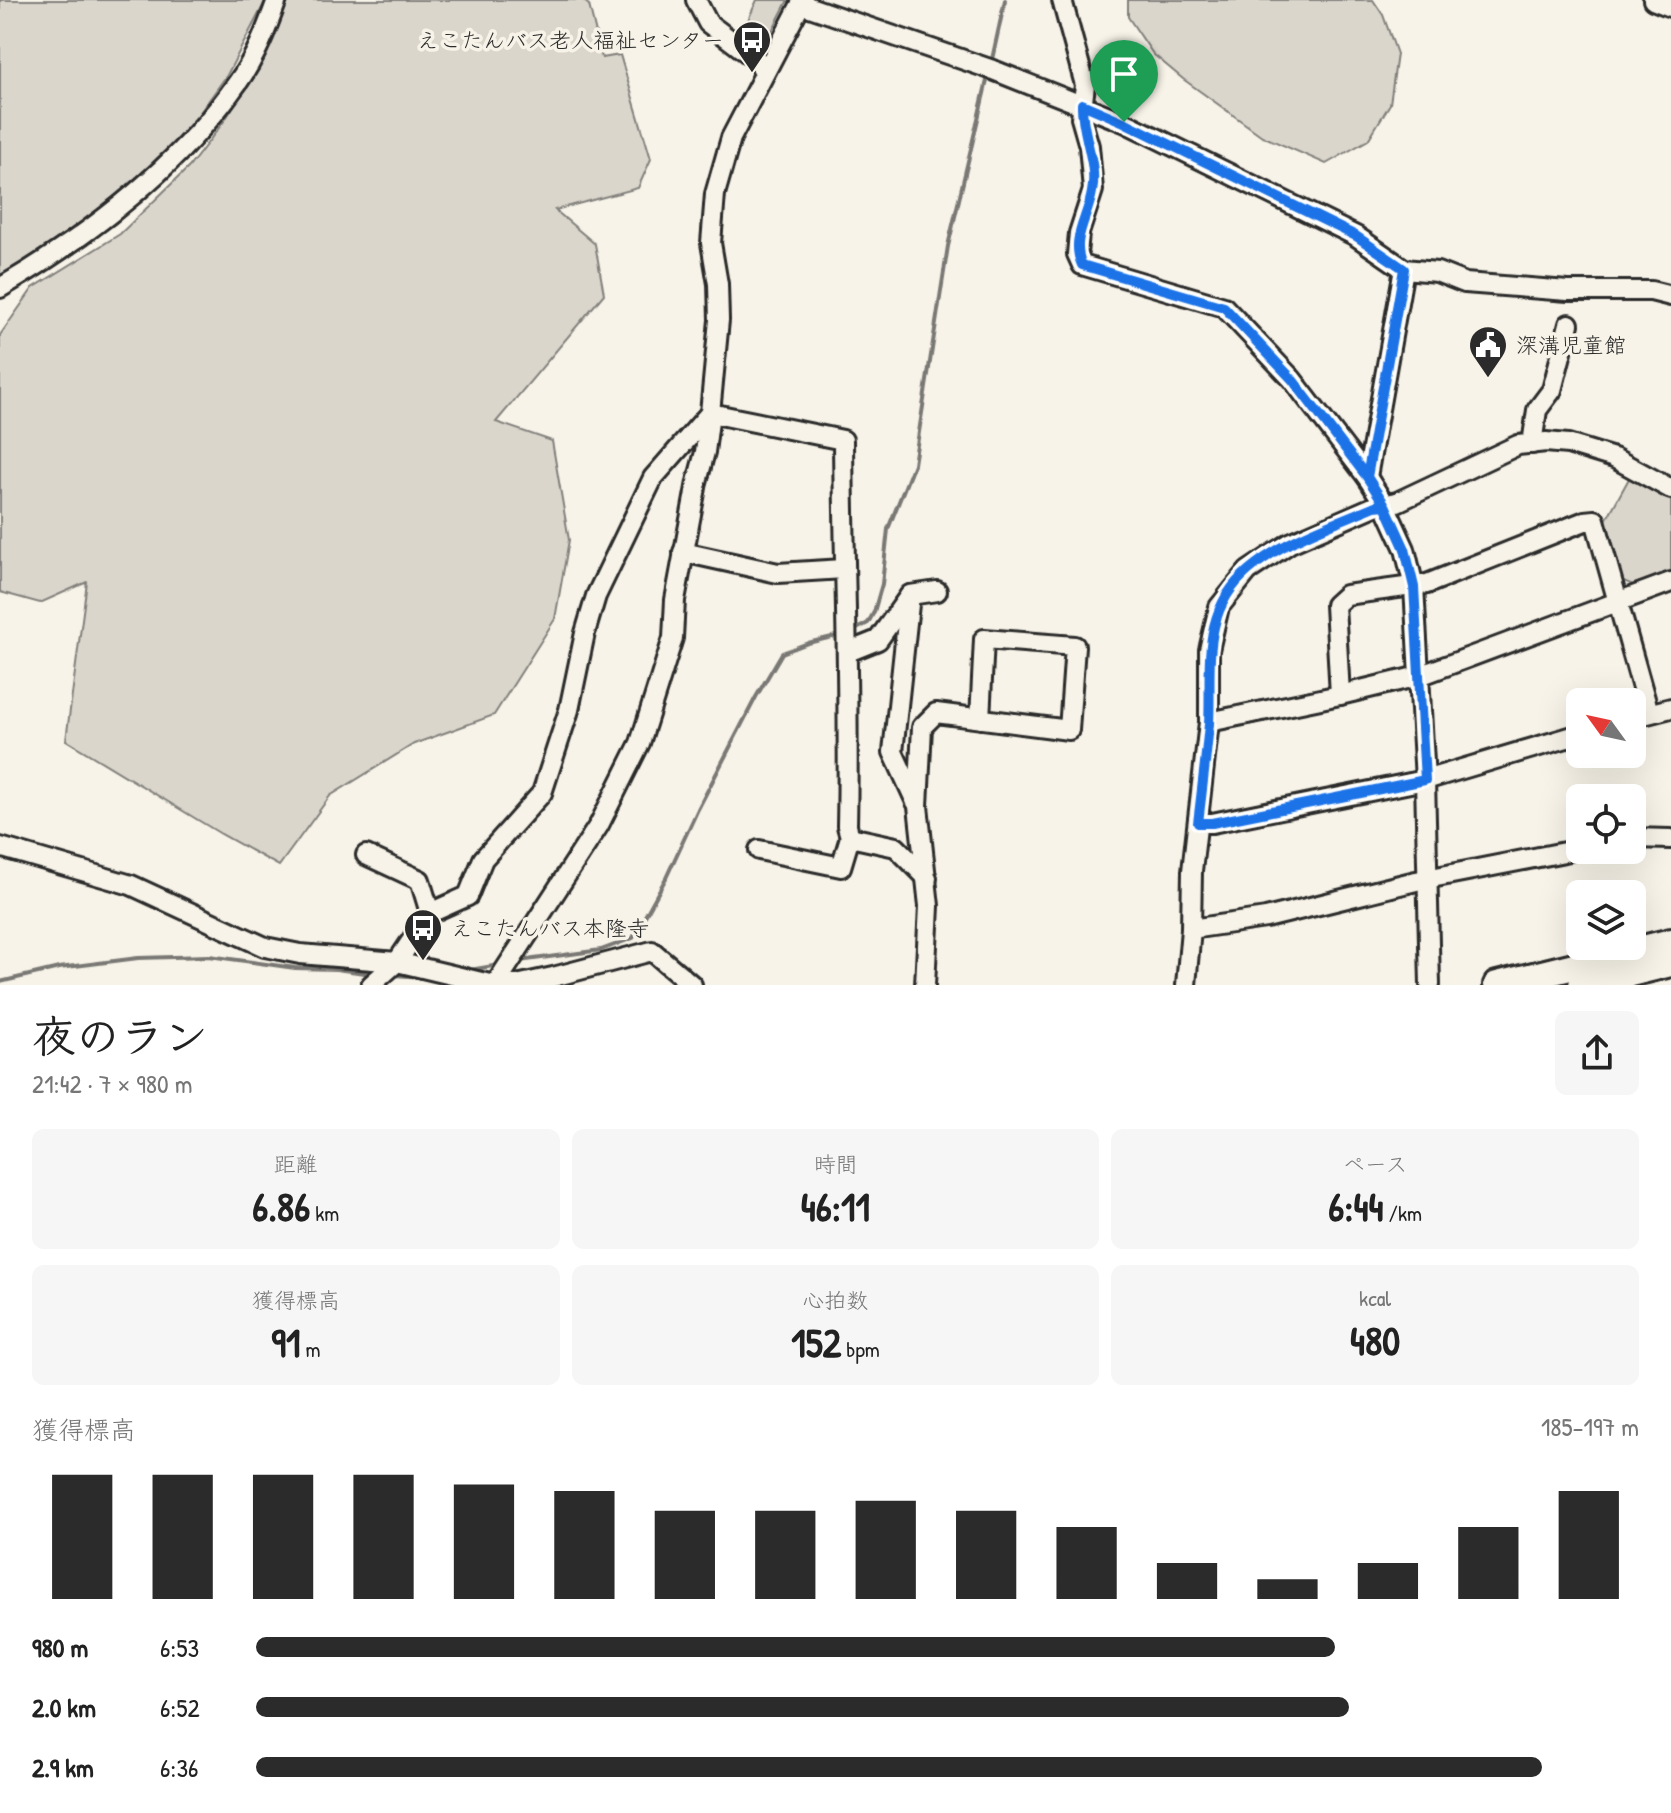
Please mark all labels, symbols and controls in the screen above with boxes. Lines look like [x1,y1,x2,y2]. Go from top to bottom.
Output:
bus stop icon: えこたんバス老人福祉センター [731,19,773,74]
place label: えこたんバス老人福祉センター [417,25,724,55]
pin [1090,40,1158,122]
icon: arrive [1102,52,1146,96]
public building icon: 深溝児童館 [1467,324,1509,379]
place label: 深溝児童館 [1516,330,1626,360]
north arrow [1566,688,1646,768]
map controls [1566,688,1646,960]
button: locate [1566,784,1646,864]
button: layers [1566,880,1646,960]
bus stop icon: えこたんバス本隆寺 [402,907,444,962]
place label: えこたんバス本隆寺 [451,913,649,943]
text: 夜のラン [32,1006,208,1066]
button: share [1555,1011,1639,1095]
text: 21:42 · 7 × 980 m [32,1066,192,1101]
text: 距離 [274,1149,318,1179]
text: 時間 [813,1149,858,1179]
text: ペース [1343,1149,1408,1179]
text: 6.86 [252,1179,310,1233]
text: 46:11 [801,1179,870,1233]
text: 6:44 [1328,1179,1384,1233]
text: km [310,1198,339,1228]
text: /km [1384,1198,1422,1228]
text: kcal [1359,1283,1391,1313]
text: 獲得標高 [252,1285,340,1315]
text: 心拍数 [802,1285,869,1315]
text: 480 [1350,1313,1400,1367]
text: 91 [271,1315,300,1369]
text: 152 [791,1315,841,1369]
text: m [300,1334,320,1364]
text: bpm [841,1334,880,1364]
text: 185–197 m [1541,1409,1639,1444]
text: 獲得標高 [32,1412,136,1447]
text: 980 m [32,1630,88,1665]
text: 6:53 [160,1630,199,1665]
text: 2.0 km [32,1690,96,1725]
text: 6:52 [160,1690,200,1725]
text: 2.9 km [32,1750,94,1785]
text: 6:36 [160,1750,198,1785]

